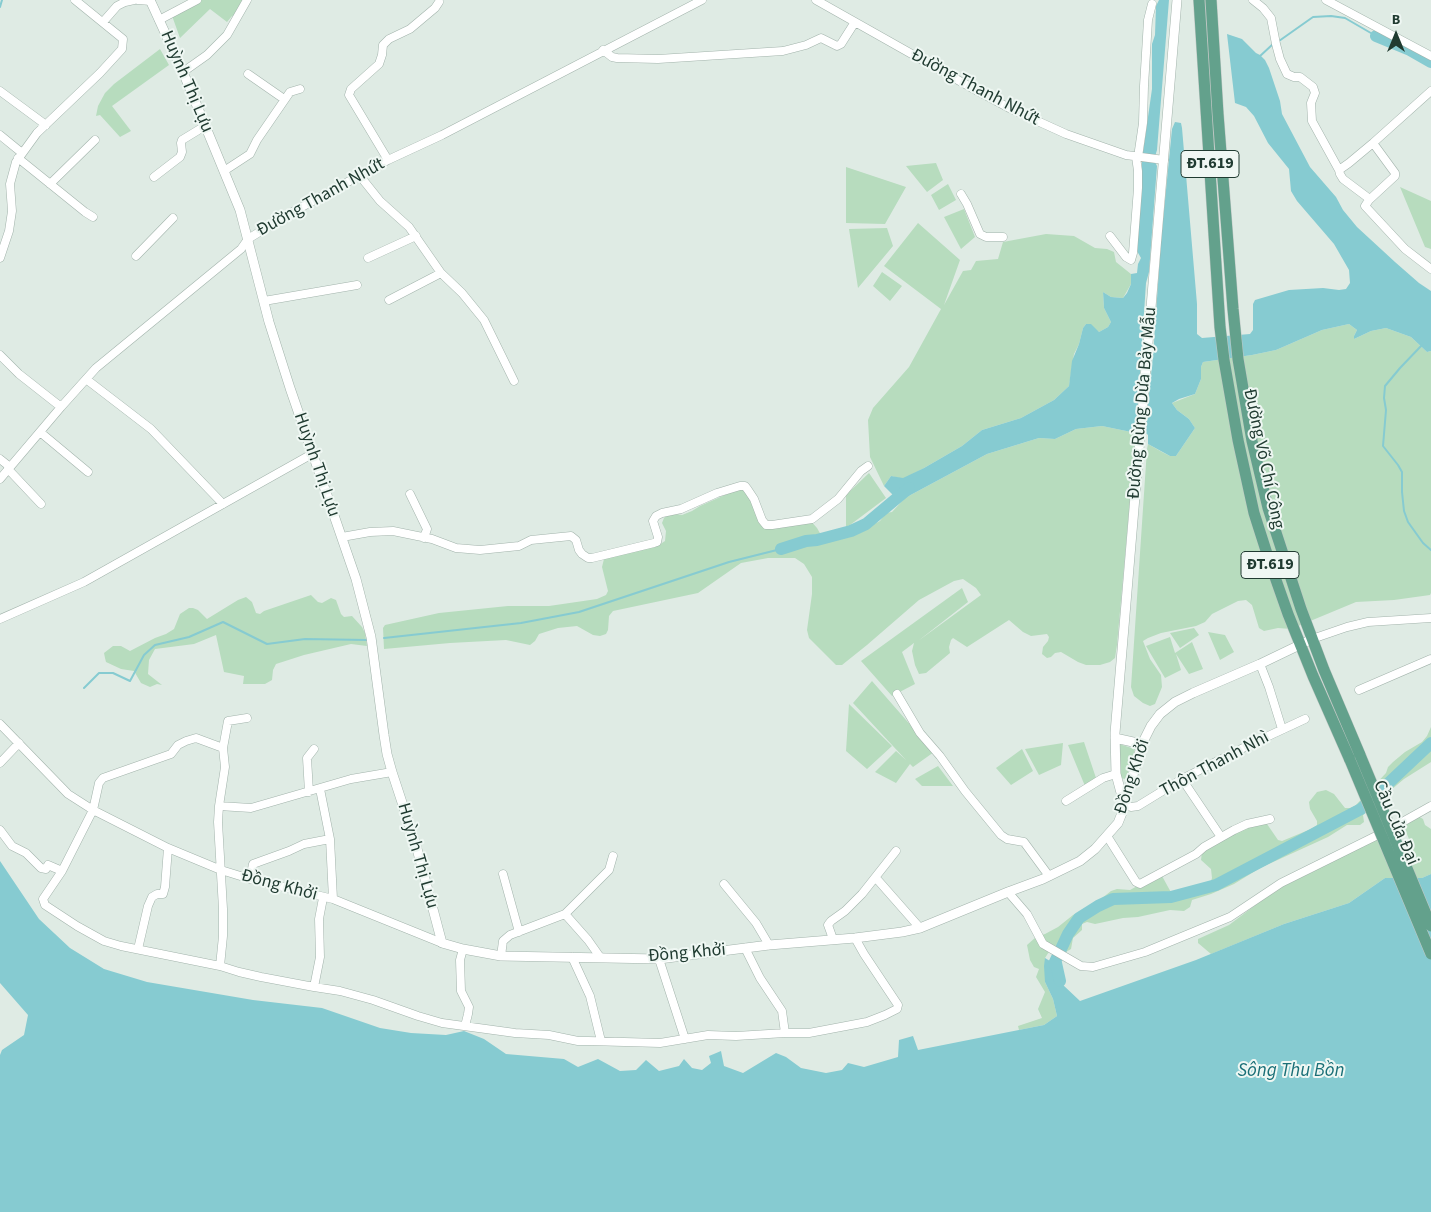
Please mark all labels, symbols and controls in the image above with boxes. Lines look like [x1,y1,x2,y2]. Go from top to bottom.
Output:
north arrow [1371,10,1421,60]
text: B [1392,10,1400,30]
street label: Huỳnh Thị Lựu [155,28,217,136]
street label: Đường Thanh Nhứt [907,45,1043,131]
road number: ĐT.619 [1181,150,1239,178]
street label: Đường Thanh Nhứt [253,154,389,242]
street label: Đường Rừng Dừa Bảy Mẫu [1124,306,1162,500]
street label: Đường Võ Chí Công [1238,387,1288,531]
street label: Huỳnh Thị Lựu [288,410,344,520]
road number: ĐT.619 [1241,552,1299,578]
street label: Thôn Thanh Nhì [1157,727,1273,803]
street label: Đồng Khởi [1111,737,1155,817]
street label: Cầu Cửa Đại [1367,777,1423,869]
street label: Huỳnh Thị Lựu [392,801,442,911]
street label: Đồng Khởi [238,865,320,907]
street label: Đồng Khởi [647,940,727,968]
water label: Sông Thu Bồn [1237,1061,1345,1083]

